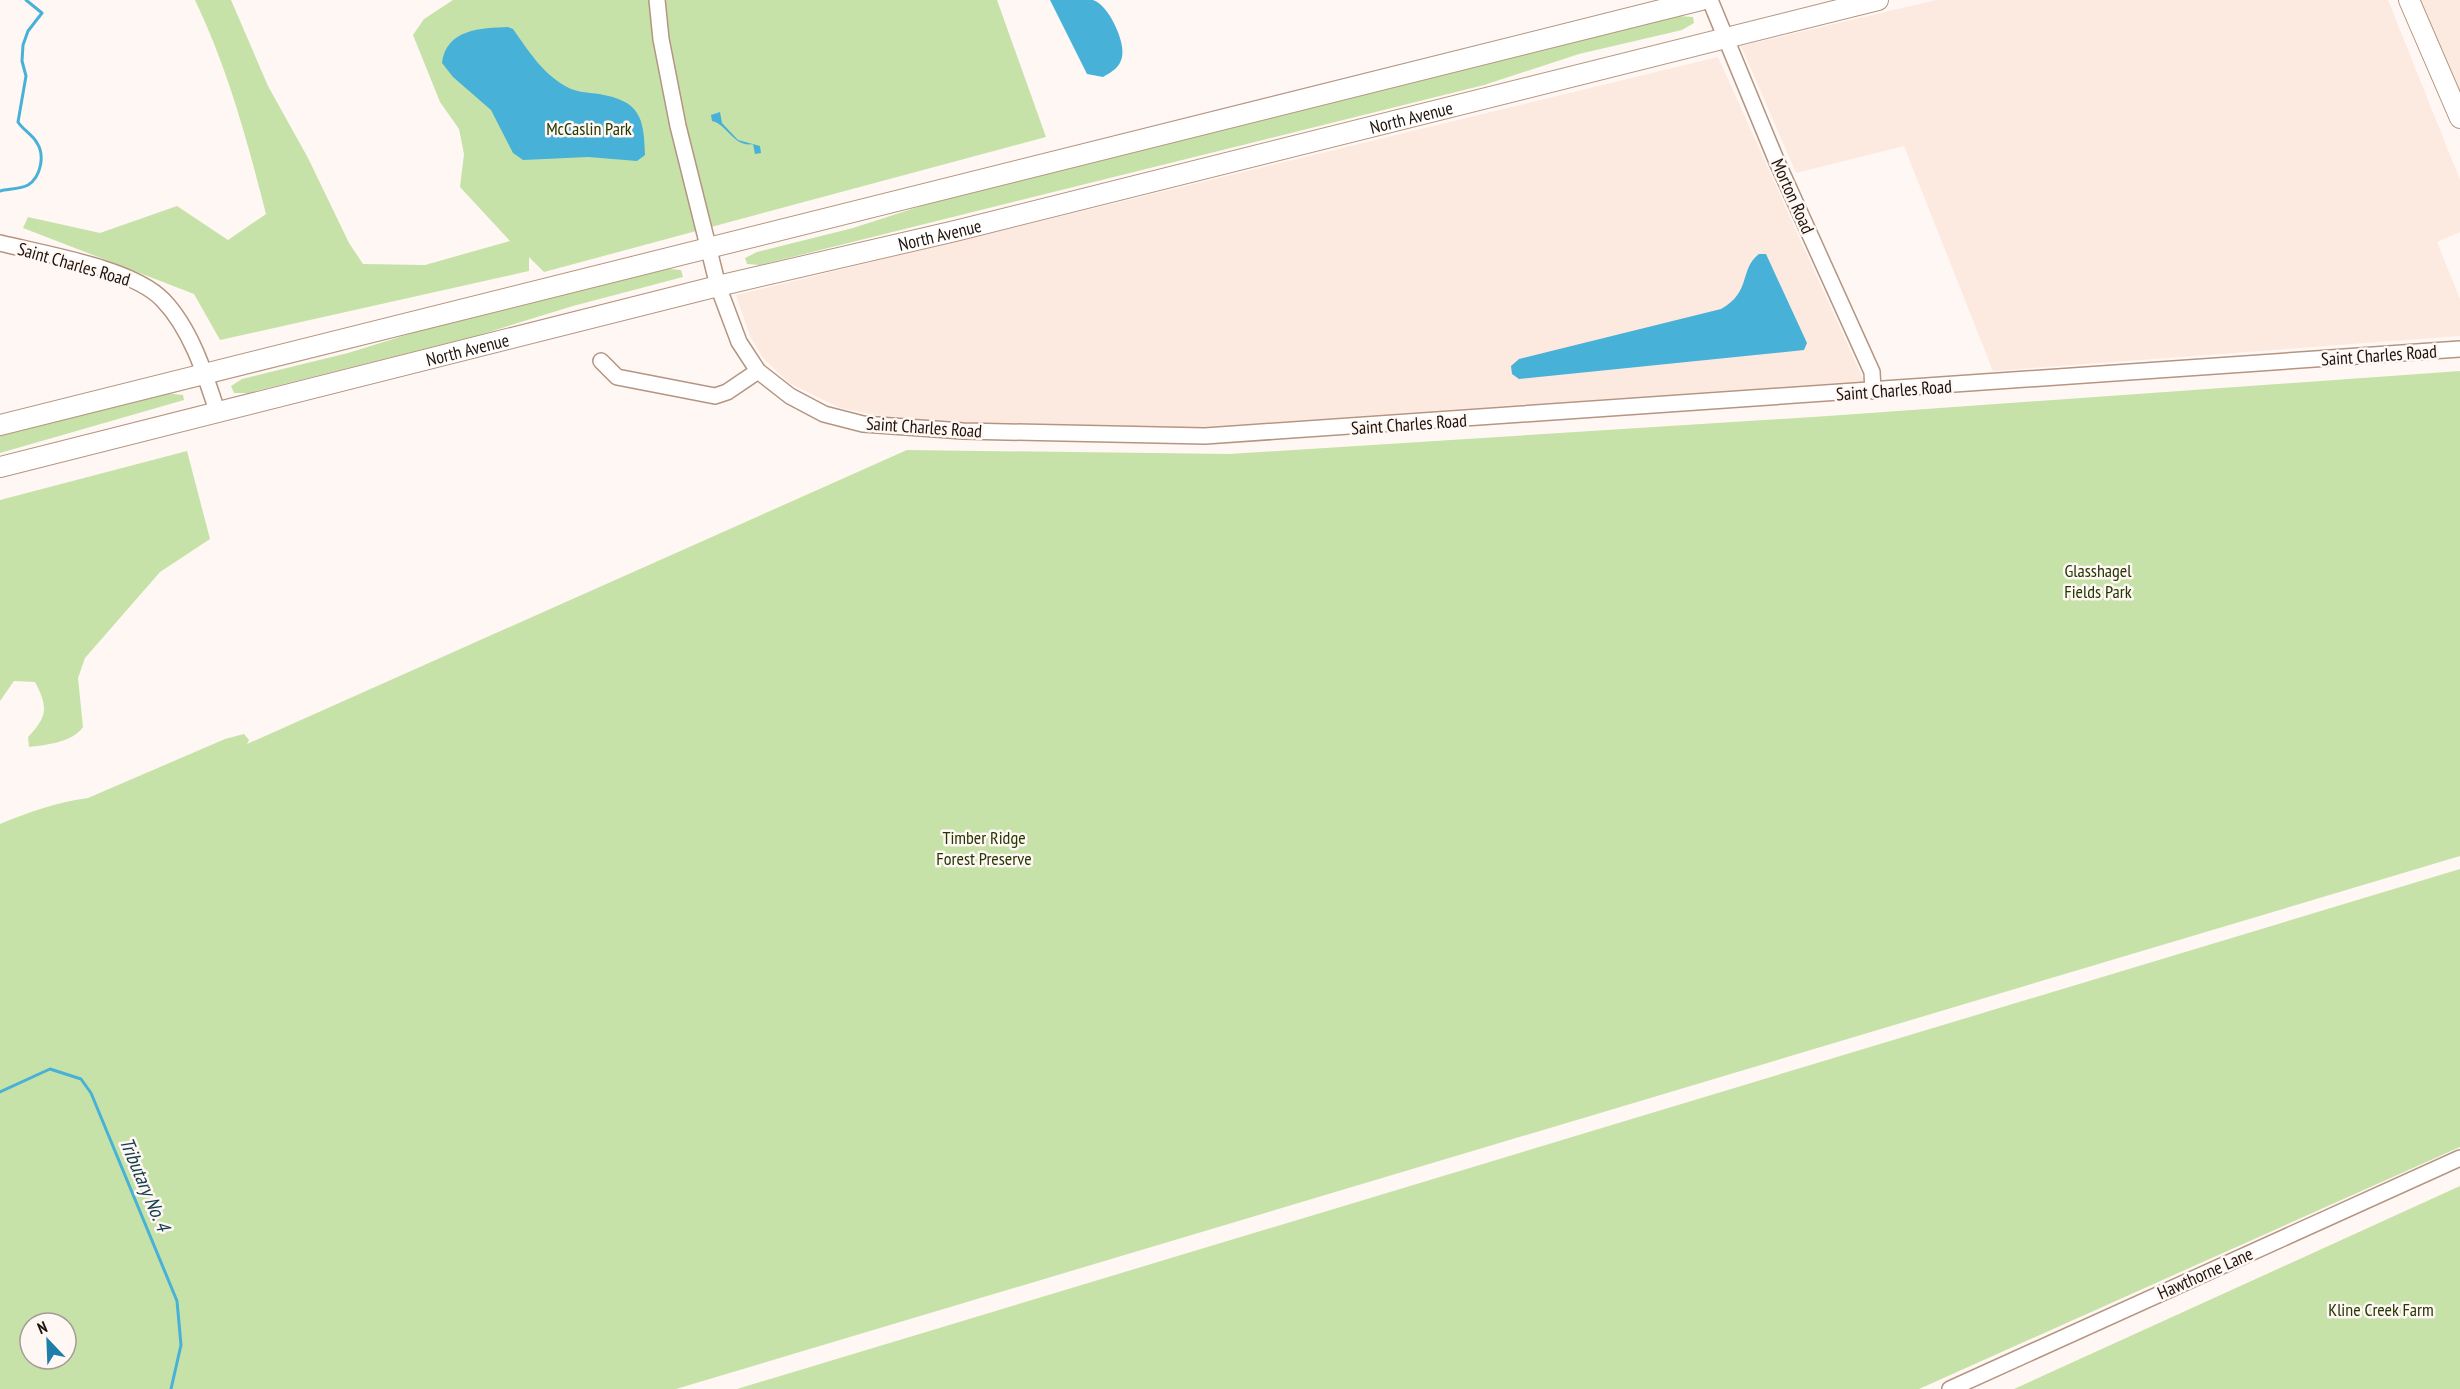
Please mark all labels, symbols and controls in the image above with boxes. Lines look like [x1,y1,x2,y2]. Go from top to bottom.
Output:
street label: North Avenue [1367,95,1455,138]
park label: McCaslin Park [546,117,632,140]
street label: Morton Road [1766,155,1820,237]
street label: North Avenue [896,213,984,255]
street label: Saint Charles Road [15,237,133,291]
street label: North Avenue [424,328,511,371]
street label: Saint Charles Road [2320,339,2438,371]
street label: Saint Charles Road [1835,374,1953,406]
street label: Saint Charles Road [1350,408,1468,440]
street label: Saint Charles Road [865,411,983,443]
park label: Glasshagel Fields Park [2064,559,2132,603]
park label: Timber Ridge Forest Preserve [936,826,1032,870]
water label: Tributary No. 4 [114,1133,177,1237]
street label: Hawthorne Lane [2154,1242,2256,1304]
park label: Kline Creek Farm [2328,1298,2434,1321]
north arrow [18,1311,78,1371]
text: N [34,1316,50,1338]

